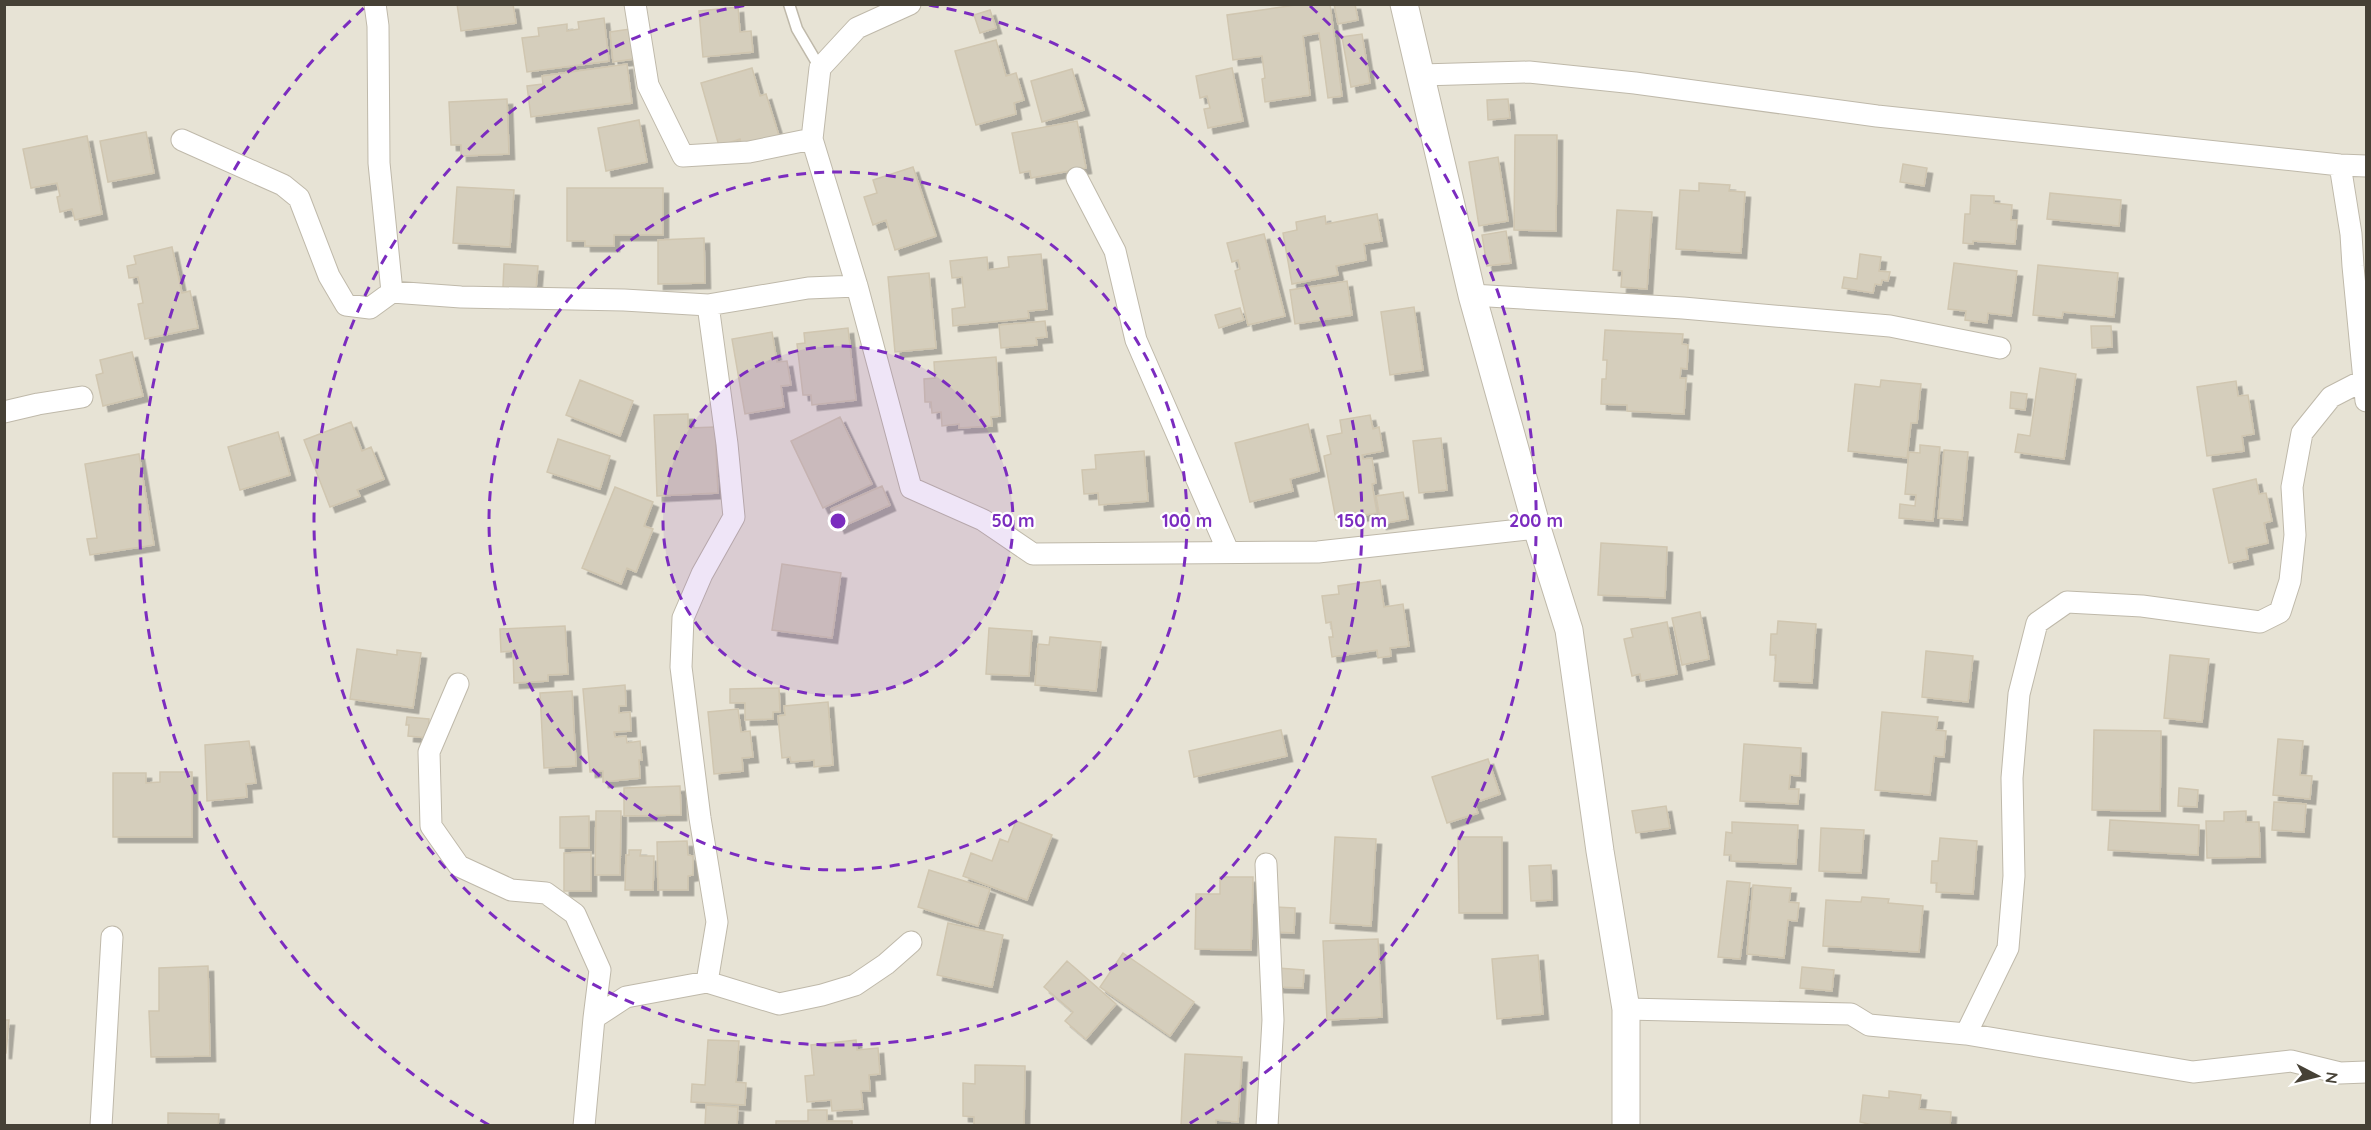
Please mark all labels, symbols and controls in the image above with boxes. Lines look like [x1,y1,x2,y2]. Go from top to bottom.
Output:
text: 50 m [991,509,1035,532]
text: 100 m [1162,509,1212,532]
text: 150 m [1337,509,1387,532]
text: 200 m [1509,509,1563,532]
centre of rings [828,511,848,531]
north arrow [2287,1046,2347,1106]
text: N [2321,1071,2343,1085]

